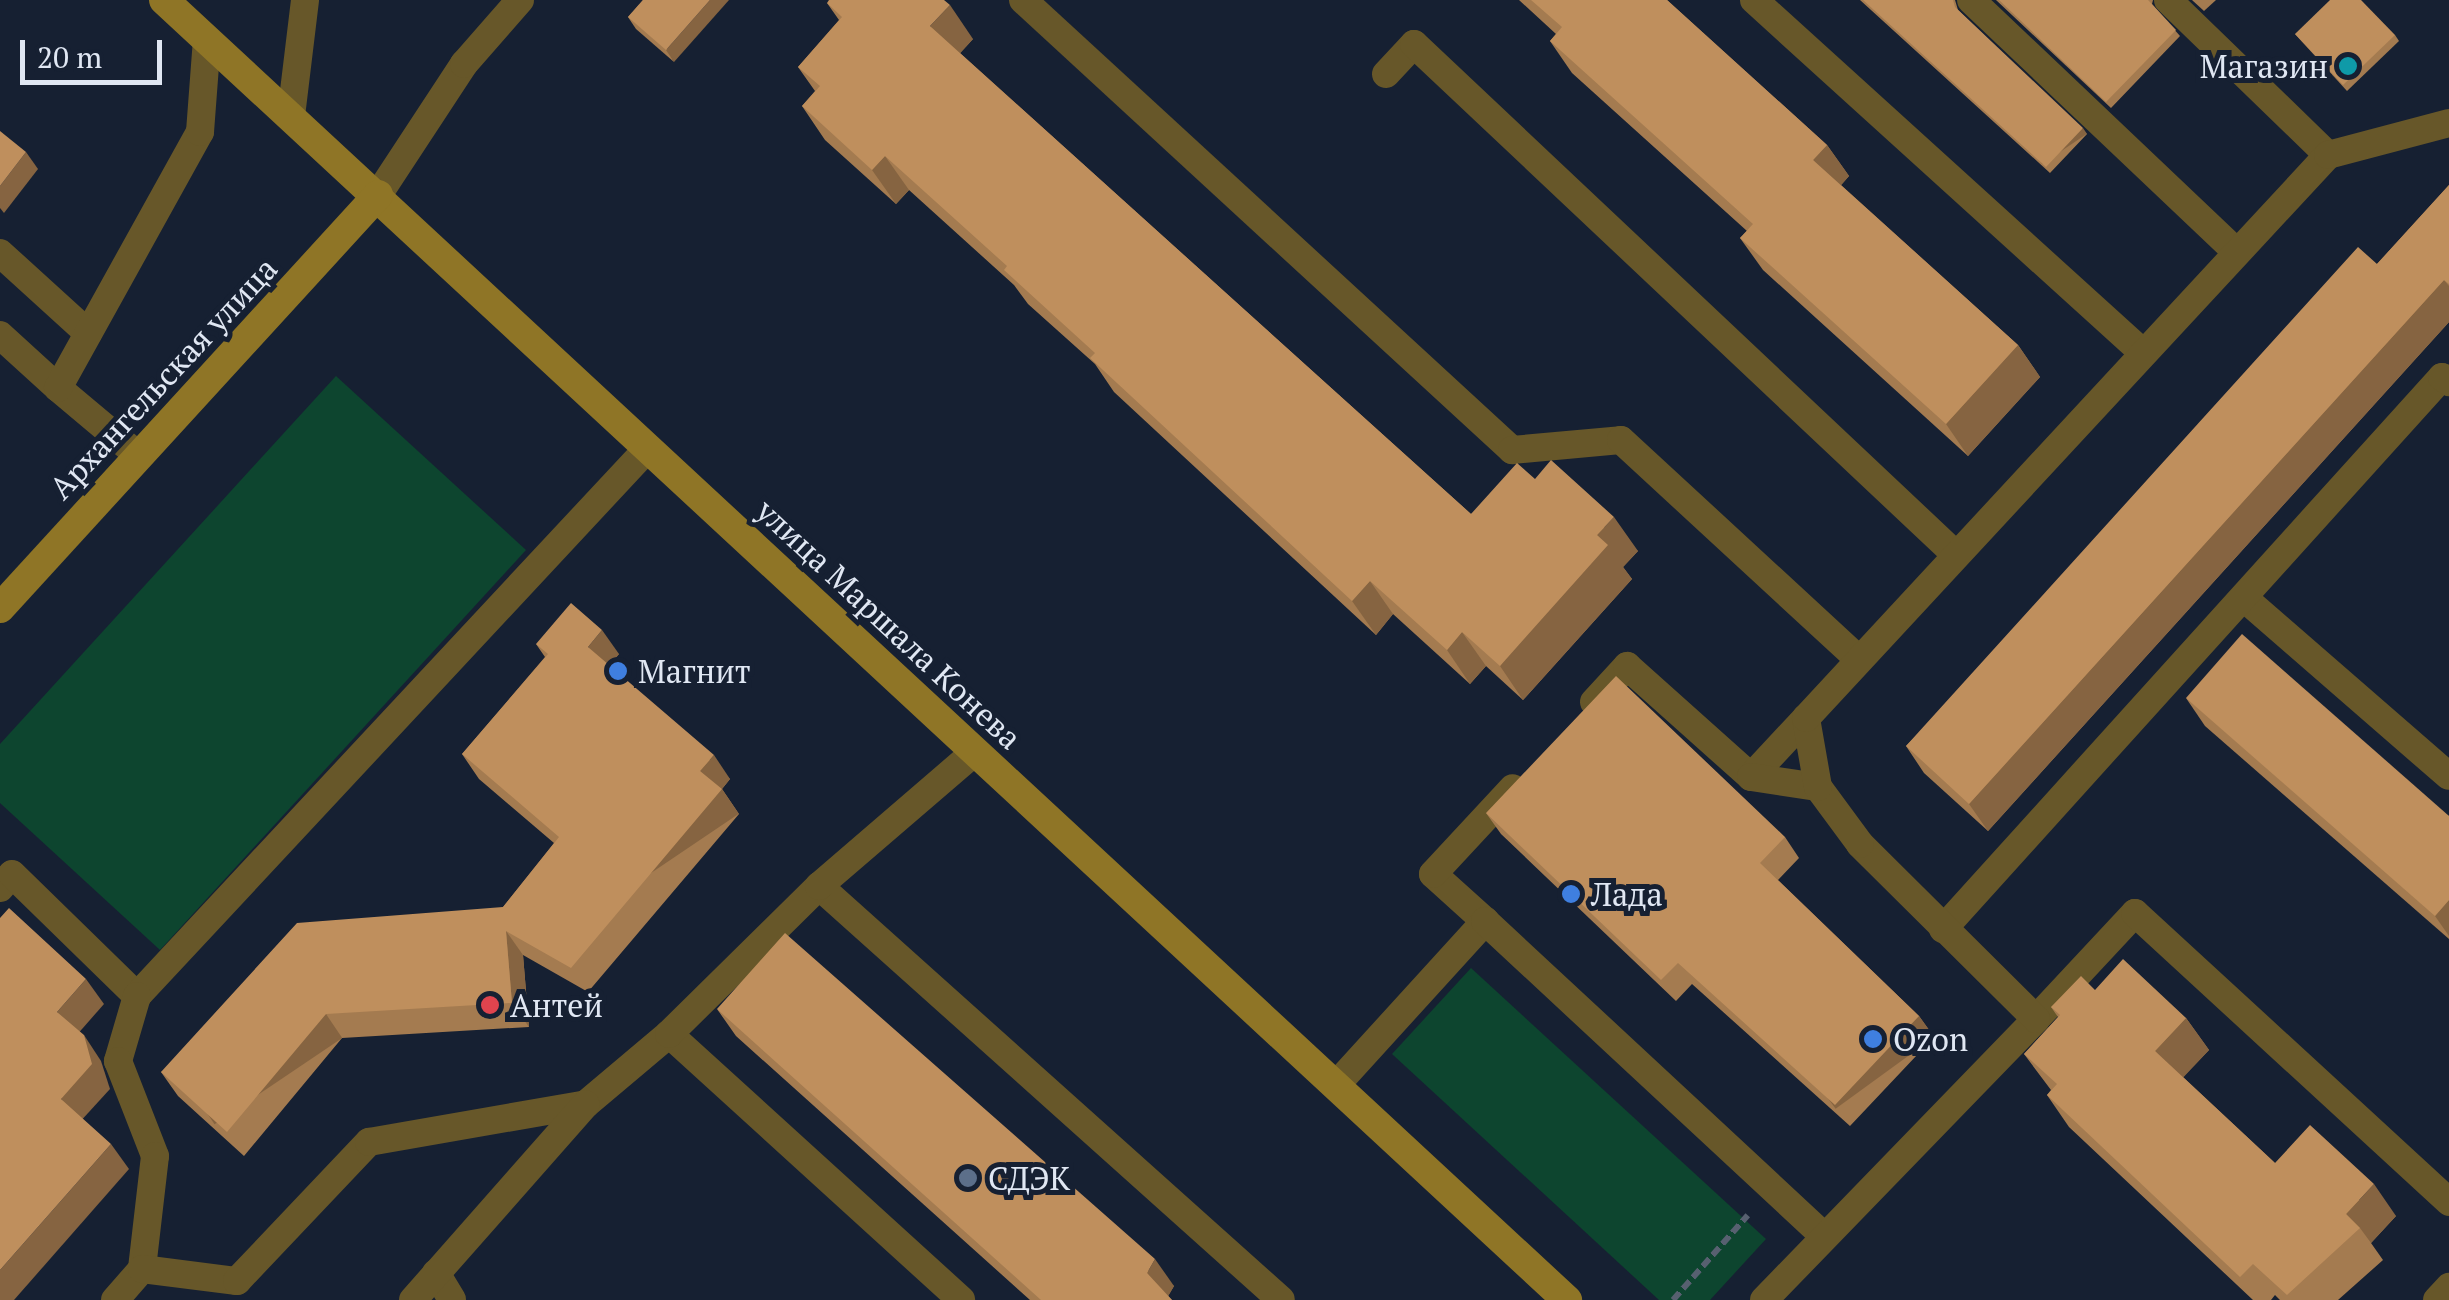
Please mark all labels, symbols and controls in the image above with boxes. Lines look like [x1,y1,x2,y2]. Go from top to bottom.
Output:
scale bar [25,20,168,82]
text: 20 m [37,37,102,77]
place label: Магазин [2200,47,2328,85]
marker: Магазин [2337,55,2359,77]
street label: Архангельская улица [41,249,285,507]
street label: улица Маршала Конева [749,491,1029,757]
place label: Магнит [638,652,751,690]
marker: Магнит [607,660,629,682]
place label: Лада [1591,875,1663,913]
marker: Лада [1560,883,1582,905]
place label: Антей [510,986,603,1024]
marker: Антей [479,994,501,1016]
place label: Ozon [1893,1020,1968,1058]
marker: Ozon [1862,1028,1884,1050]
place label: СДЭК [988,1159,1070,1197]
marker: СДЭК [957,1167,979,1189]

